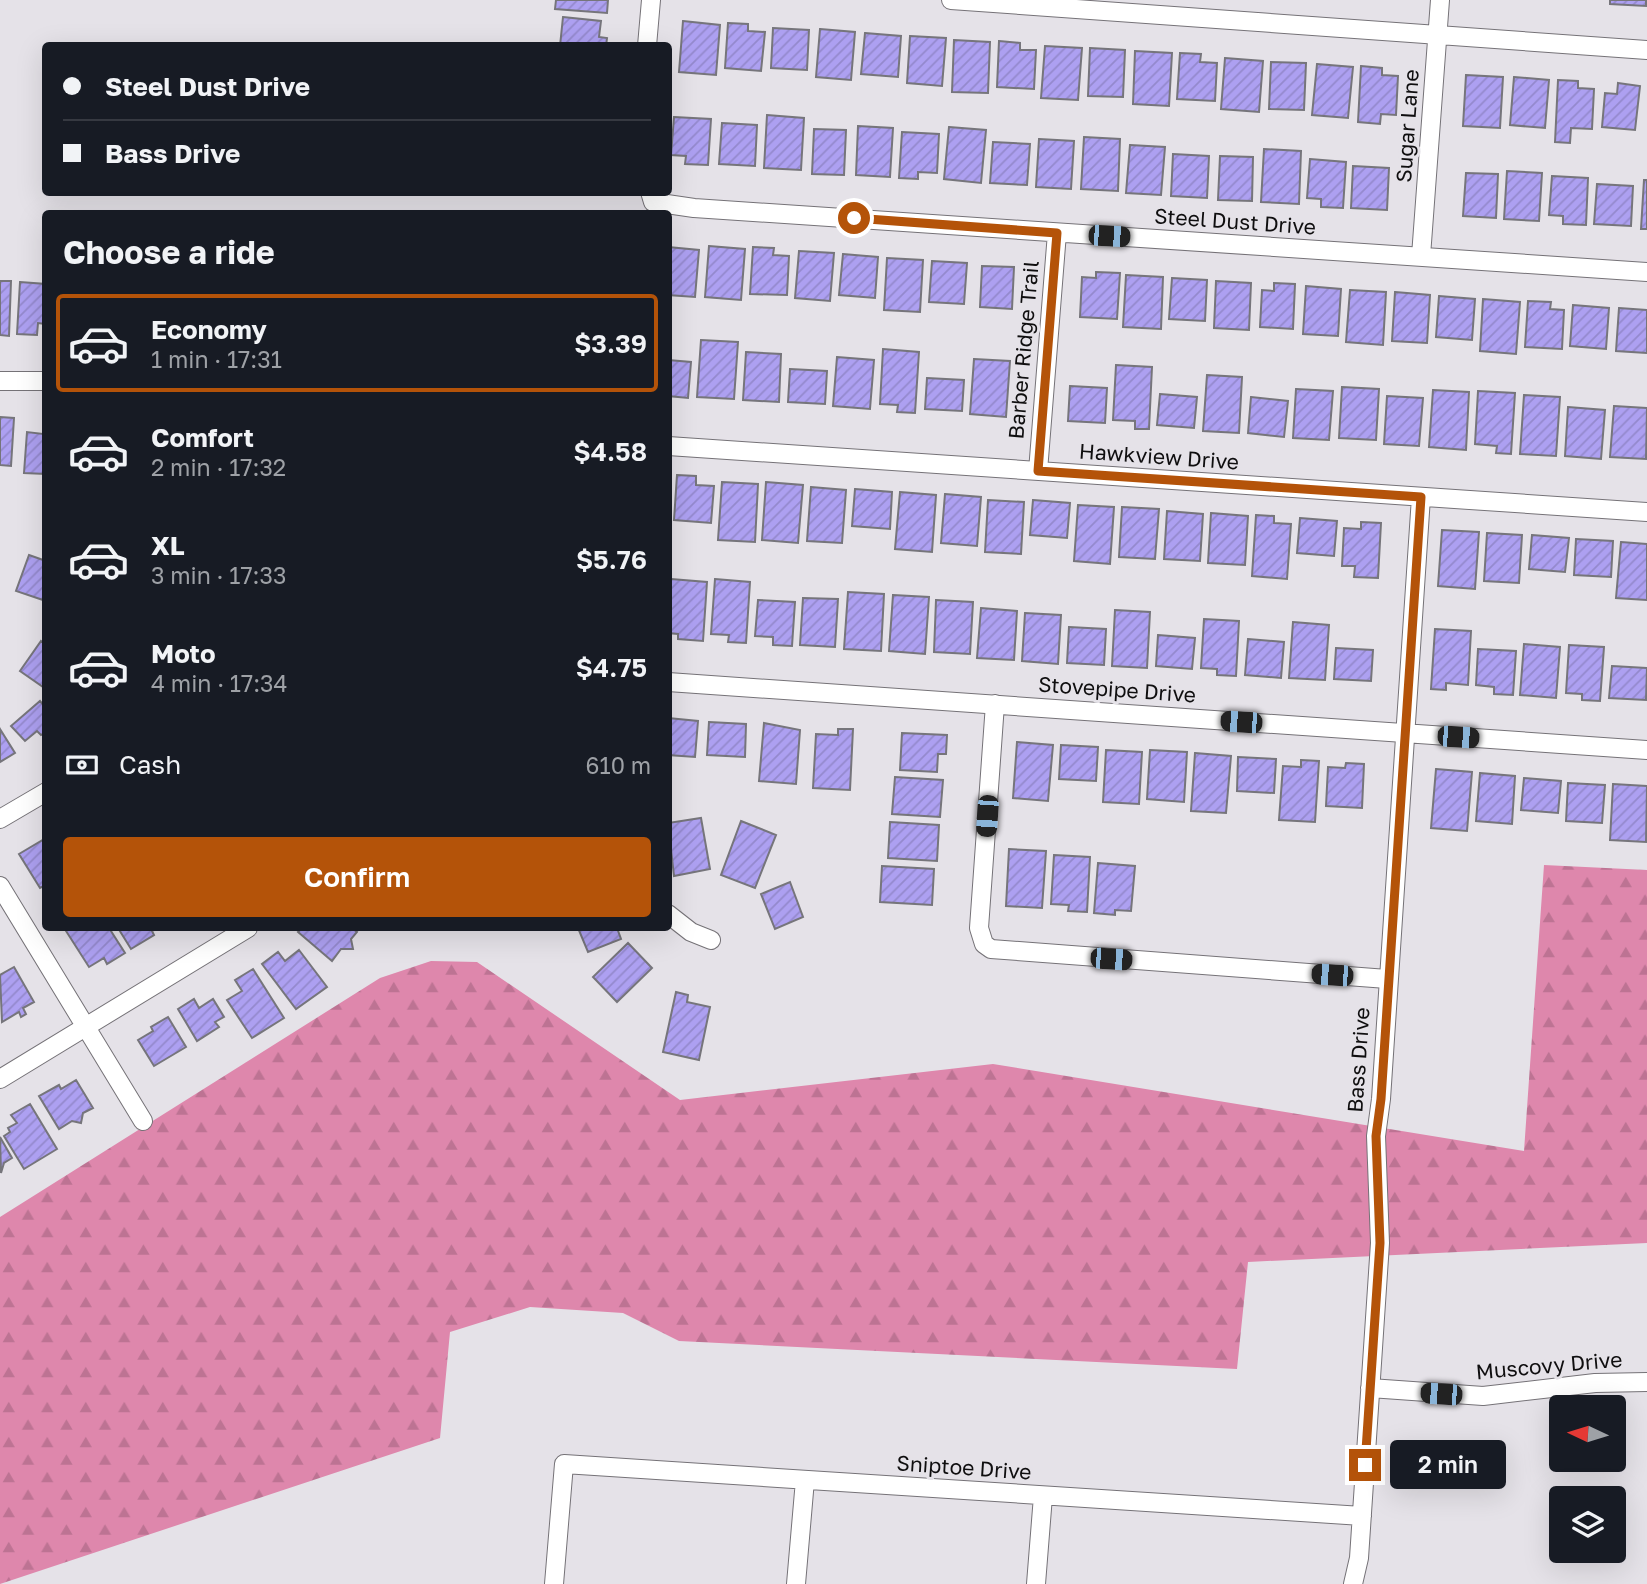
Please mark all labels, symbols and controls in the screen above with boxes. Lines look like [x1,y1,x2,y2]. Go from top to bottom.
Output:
street label: Sugar Lane [1390,68,1424,183]
text: Steel Dust Drive [105,71,310,102]
text: Bass Drive [105,138,240,169]
route start [838,202,870,234]
street label: Steel Dust Drive [1153,202,1317,240]
car [1088,224,1131,248]
text: Choose a ride [63,233,275,271]
street label: Barber Ridge Trail [1002,260,1044,440]
icon: car [67,312,130,375]
text: Economy [151,314,267,345]
text: $3.39 [574,328,647,359]
text: 1 min · 17:31 [151,345,282,373]
icon: car [67,420,130,483]
text: Comfort [151,422,254,453]
text: $4.58 [574,436,647,467]
street label: Hawkview Drive [1078,437,1240,475]
text: 2 min · 17:32 [151,453,286,481]
icon: car [67,528,130,591]
text: XL [151,530,185,561]
text: $5.76 [576,544,647,575]
text: 3 min · 17:33 [151,561,286,589]
icon: car [67,636,130,699]
text: Moto [151,638,216,669]
text: $4.75 [576,652,647,683]
text: 4 min · 17:34 [151,669,288,697]
street label: Stovepipe Drive [1037,671,1197,707]
car [1220,710,1263,734]
car [1437,725,1480,749]
icon: cash [63,746,101,784]
text: Cash [119,749,181,780]
text: 610 m [586,751,651,779]
car [976,794,999,838]
button: Confirm [63,837,651,917]
car [1090,947,1133,971]
car [1311,963,1354,987]
street label: Bass Drive [1341,1006,1375,1113]
street label: Muscovy Drive [1475,1346,1623,1384]
car [1420,1382,1463,1406]
north arrow [1549,1395,1626,1472]
map controls [1549,1395,1626,1563]
callout: 2 min [1390,1440,1505,1490]
street label: Sniptoe Drive [896,1449,1032,1485]
route end [1349,1449,1381,1481]
text: 2 min [1418,1450,1478,1478]
button: layers [1549,1486,1626,1563]

